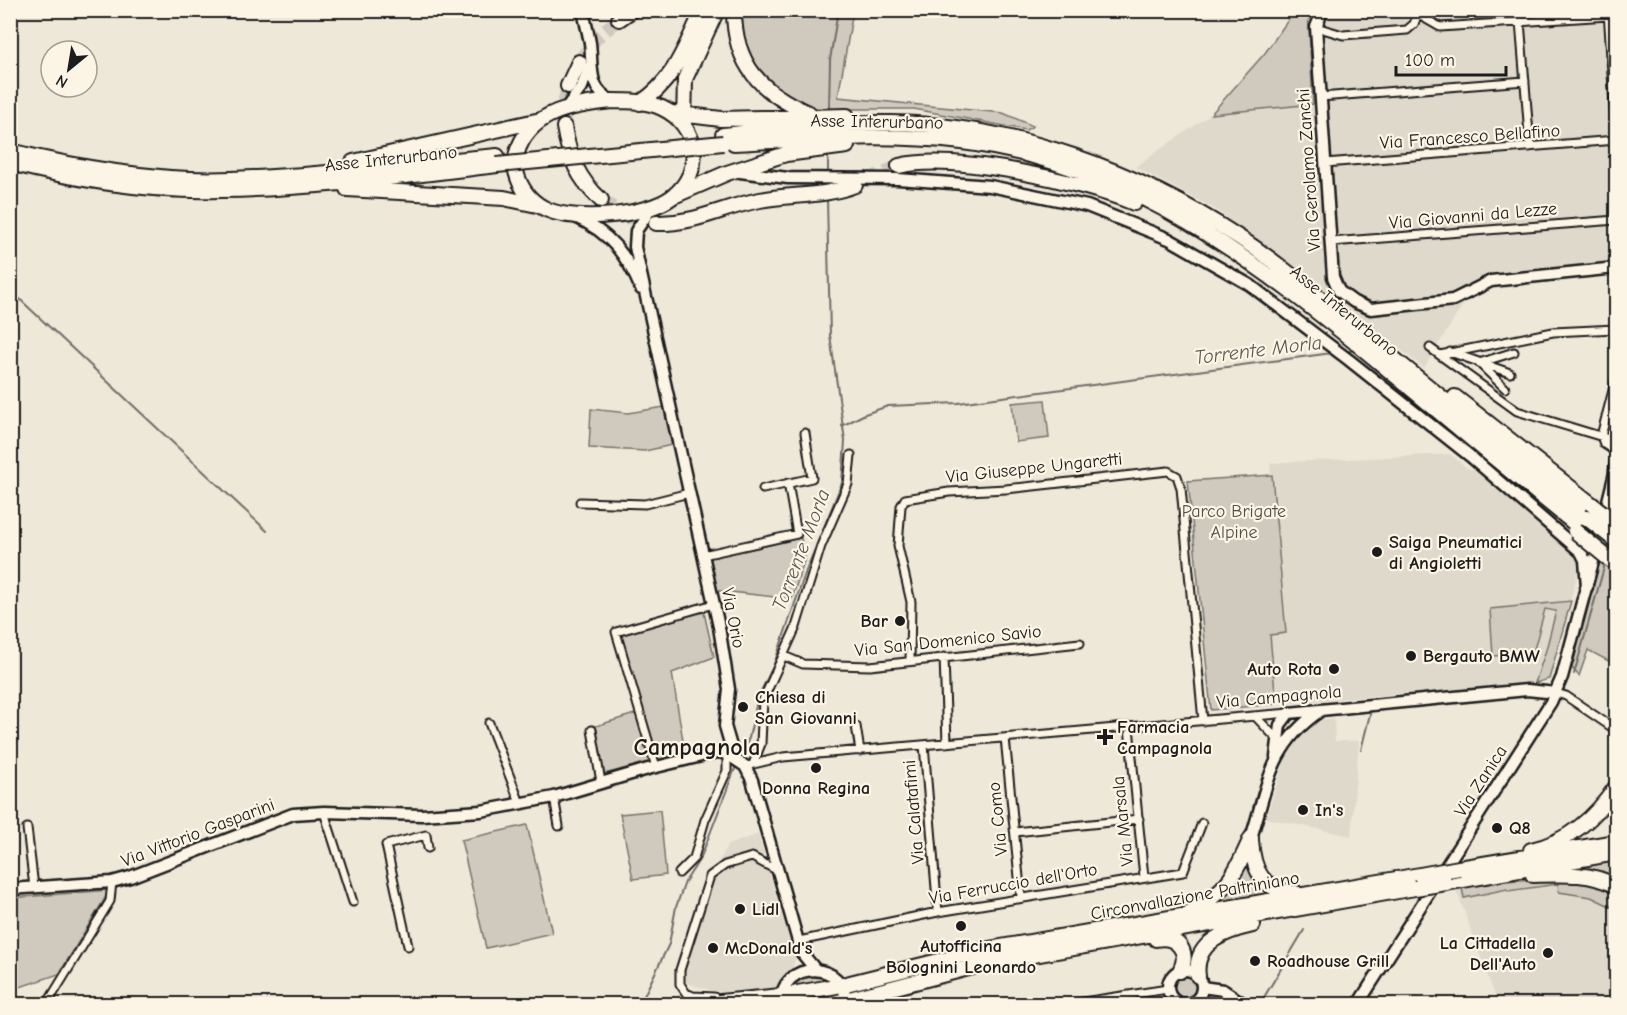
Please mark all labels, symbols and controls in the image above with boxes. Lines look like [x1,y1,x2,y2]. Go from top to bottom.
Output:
north arrow [39,39,99,99]
scale bar [1396,39,1506,77]
text: 100 m [1405,50,1455,71]
text: N [53,71,71,92]
street label: Via Gerolamo Zanchi [1293,88,1325,252]
street label: Asse Interurbano [810,110,944,134]
street label: Via Francesco Bellafino [1379,120,1561,154]
street label: Asse Interurbano [324,142,458,176]
street label: Via Giovanni da Lezze [1388,198,1558,234]
street label: Asse Interurbano [1286,261,1402,361]
water label: Torrente Morla [1193,331,1323,369]
street label: Via Giuseppe Ungaretti [945,448,1123,488]
water label: Torrente Morla [767,486,835,614]
park label: Parco Brigate Alpine [1182,501,1286,543]
place label: Saiga Pneumatici di Angioletti [1389,532,1522,574]
marker: Saiga Pneumatici di Angioletti [1370,545,1384,559]
street label: Via Orio [717,586,749,650]
place label: Bar [861,611,889,632]
marker: Bar [893,614,907,628]
street label: Via San Domenico Savio [854,621,1042,661]
place label: Bergauto BMW [1423,646,1541,667]
marker: Bergauto BMW [1404,649,1418,663]
place label: Auto Rota [1247,659,1322,680]
marker: Auto Rota [1327,662,1341,676]
street label: Via Campagnola [1216,681,1342,713]
place label: Chiesa di San Giovanni [755,687,857,729]
marker: Chiesa di San Giovanni [736,700,750,714]
place label: Farmacia Campagnola [1117,717,1212,759]
marker: Farmacia Campagnola [1098,730,1112,744]
district label: Campagnola [634,733,760,761]
street label: Via Zanica [1450,741,1512,821]
street label: Via Calatafimi [899,759,929,865]
marker: Donna Regina [809,761,823,775]
street label: Via Marsala [1108,775,1138,867]
place label: Donna Regina [762,778,870,799]
street label: Via Como [984,781,1012,857]
street label: Via Vittorio Gasparini [118,794,278,872]
place label: In's [1315,800,1344,821]
marker: In's [1296,803,1310,817]
place label: Q8 [1509,818,1531,839]
marker: Q8 [1490,821,1504,835]
street label: Via Ferruccio dell'Orto [927,859,1099,909]
street label: Circonvallazione Paltriniano [1089,867,1301,925]
place label: Lidl [752,899,779,920]
marker: Lidl [733,902,747,916]
marker: Autofficina Bolognini Leonardo [954,919,968,933]
place label: La Cittadella Dell'Auto [1440,933,1536,975]
place label: Autofficina Bolognini Leonardo [886,936,1036,978]
place label: McDonald's [725,938,813,959]
marker: McDonald's [706,941,720,955]
marker: La Cittadella Dell'Auto [1541,946,1555,960]
place label: Roadhouse Grill [1267,951,1389,972]
marker: Roadhouse Grill [1248,954,1262,968]

